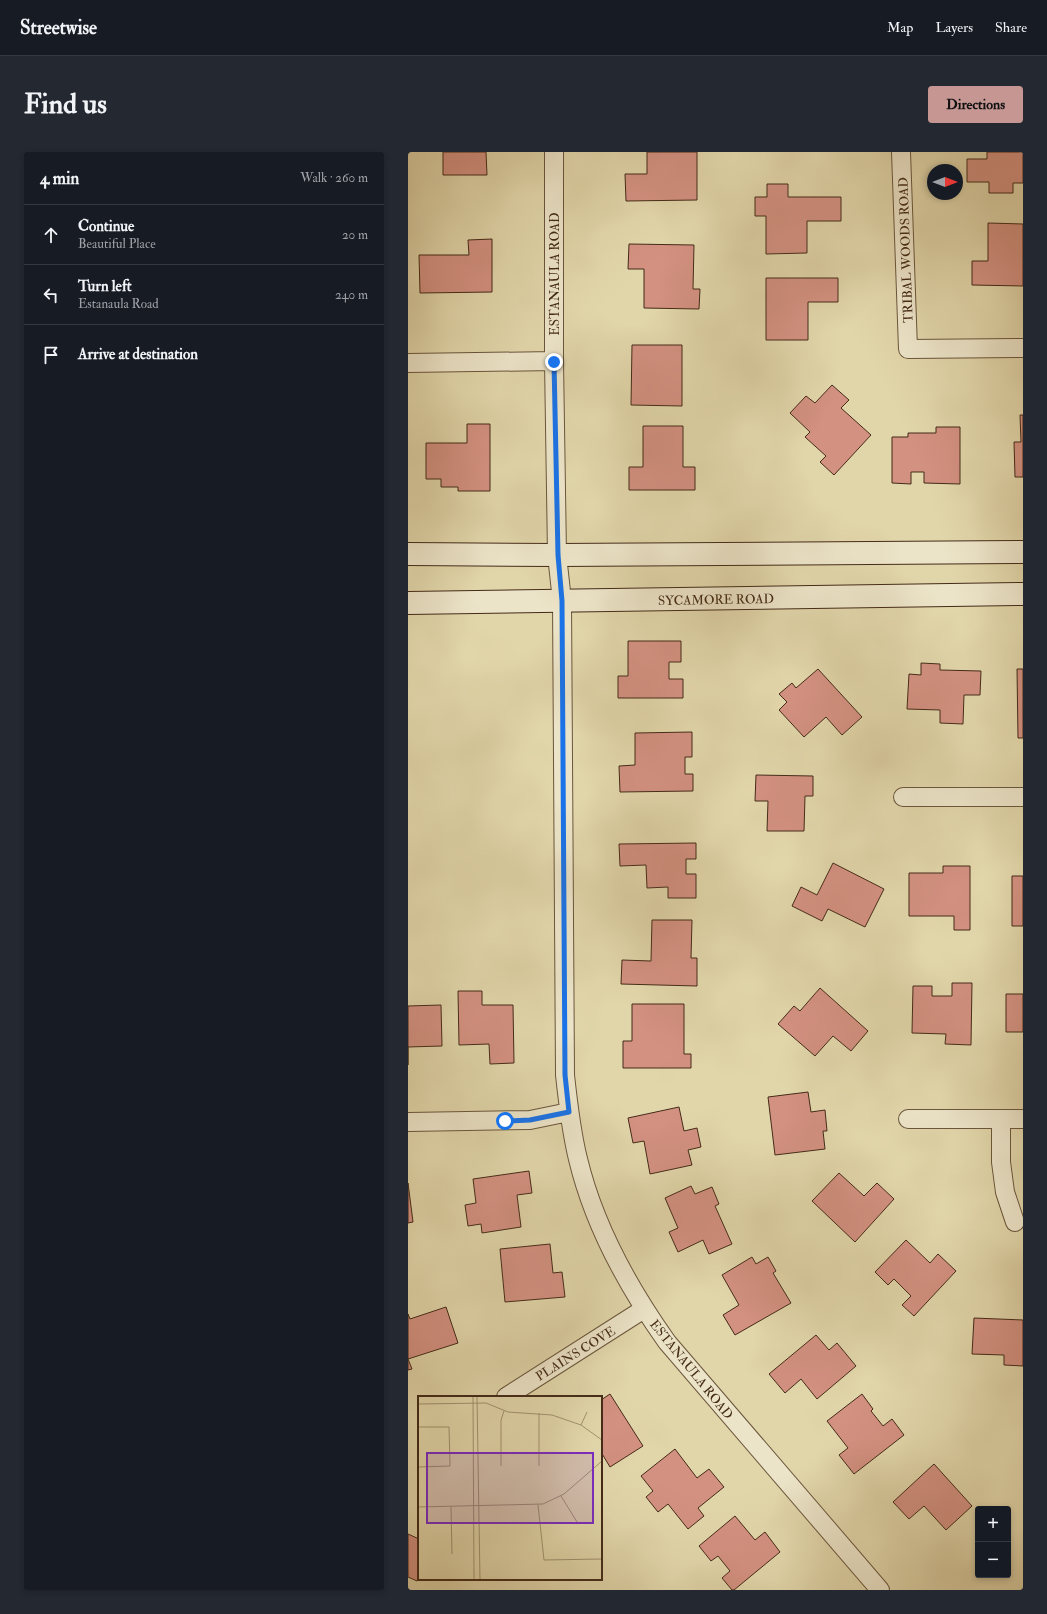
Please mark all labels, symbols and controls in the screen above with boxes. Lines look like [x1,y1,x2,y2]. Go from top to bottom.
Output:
text: Streetwise [20,16,97,40]
text: Map [887,19,913,36]
text: Layers [935,19,973,36]
text: Share [995,19,1027,36]
button: Directions [928,86,1023,123]
text: Find us [24,87,107,122]
north arrow [927,164,963,200]
text: 4 min [40,168,79,189]
text: Walk · 260 m [300,170,368,186]
street label: TRIBAL WOODS ROAD [895,177,917,323]
street label: ESTANAULA ROAD [547,212,563,336]
text: Continue [78,217,134,236]
icon: ahead [40,224,62,246]
text: 20 m [342,227,368,243]
text: Beautiful Place [78,236,156,252]
text: Turn left [78,277,132,296]
icon: left [40,284,62,306]
text: 240 m [335,287,368,303]
text: Estanaula Road [78,296,159,312]
icon: arrive [40,344,62,366]
text: Arrive at destination [78,345,198,364]
route end [545,353,563,371]
street label: SYCAMORE ROAD [658,591,774,609]
route start [496,1112,514,1130]
street label: ESTANAULA ROAD [646,1317,736,1423]
street label: PLAINS COVE [533,1323,618,1385]
inset map [418,1396,602,1580]
map controls [975,1506,1011,1578]
button: + [975,1506,1011,1542]
button: − [975,1542,1011,1578]

